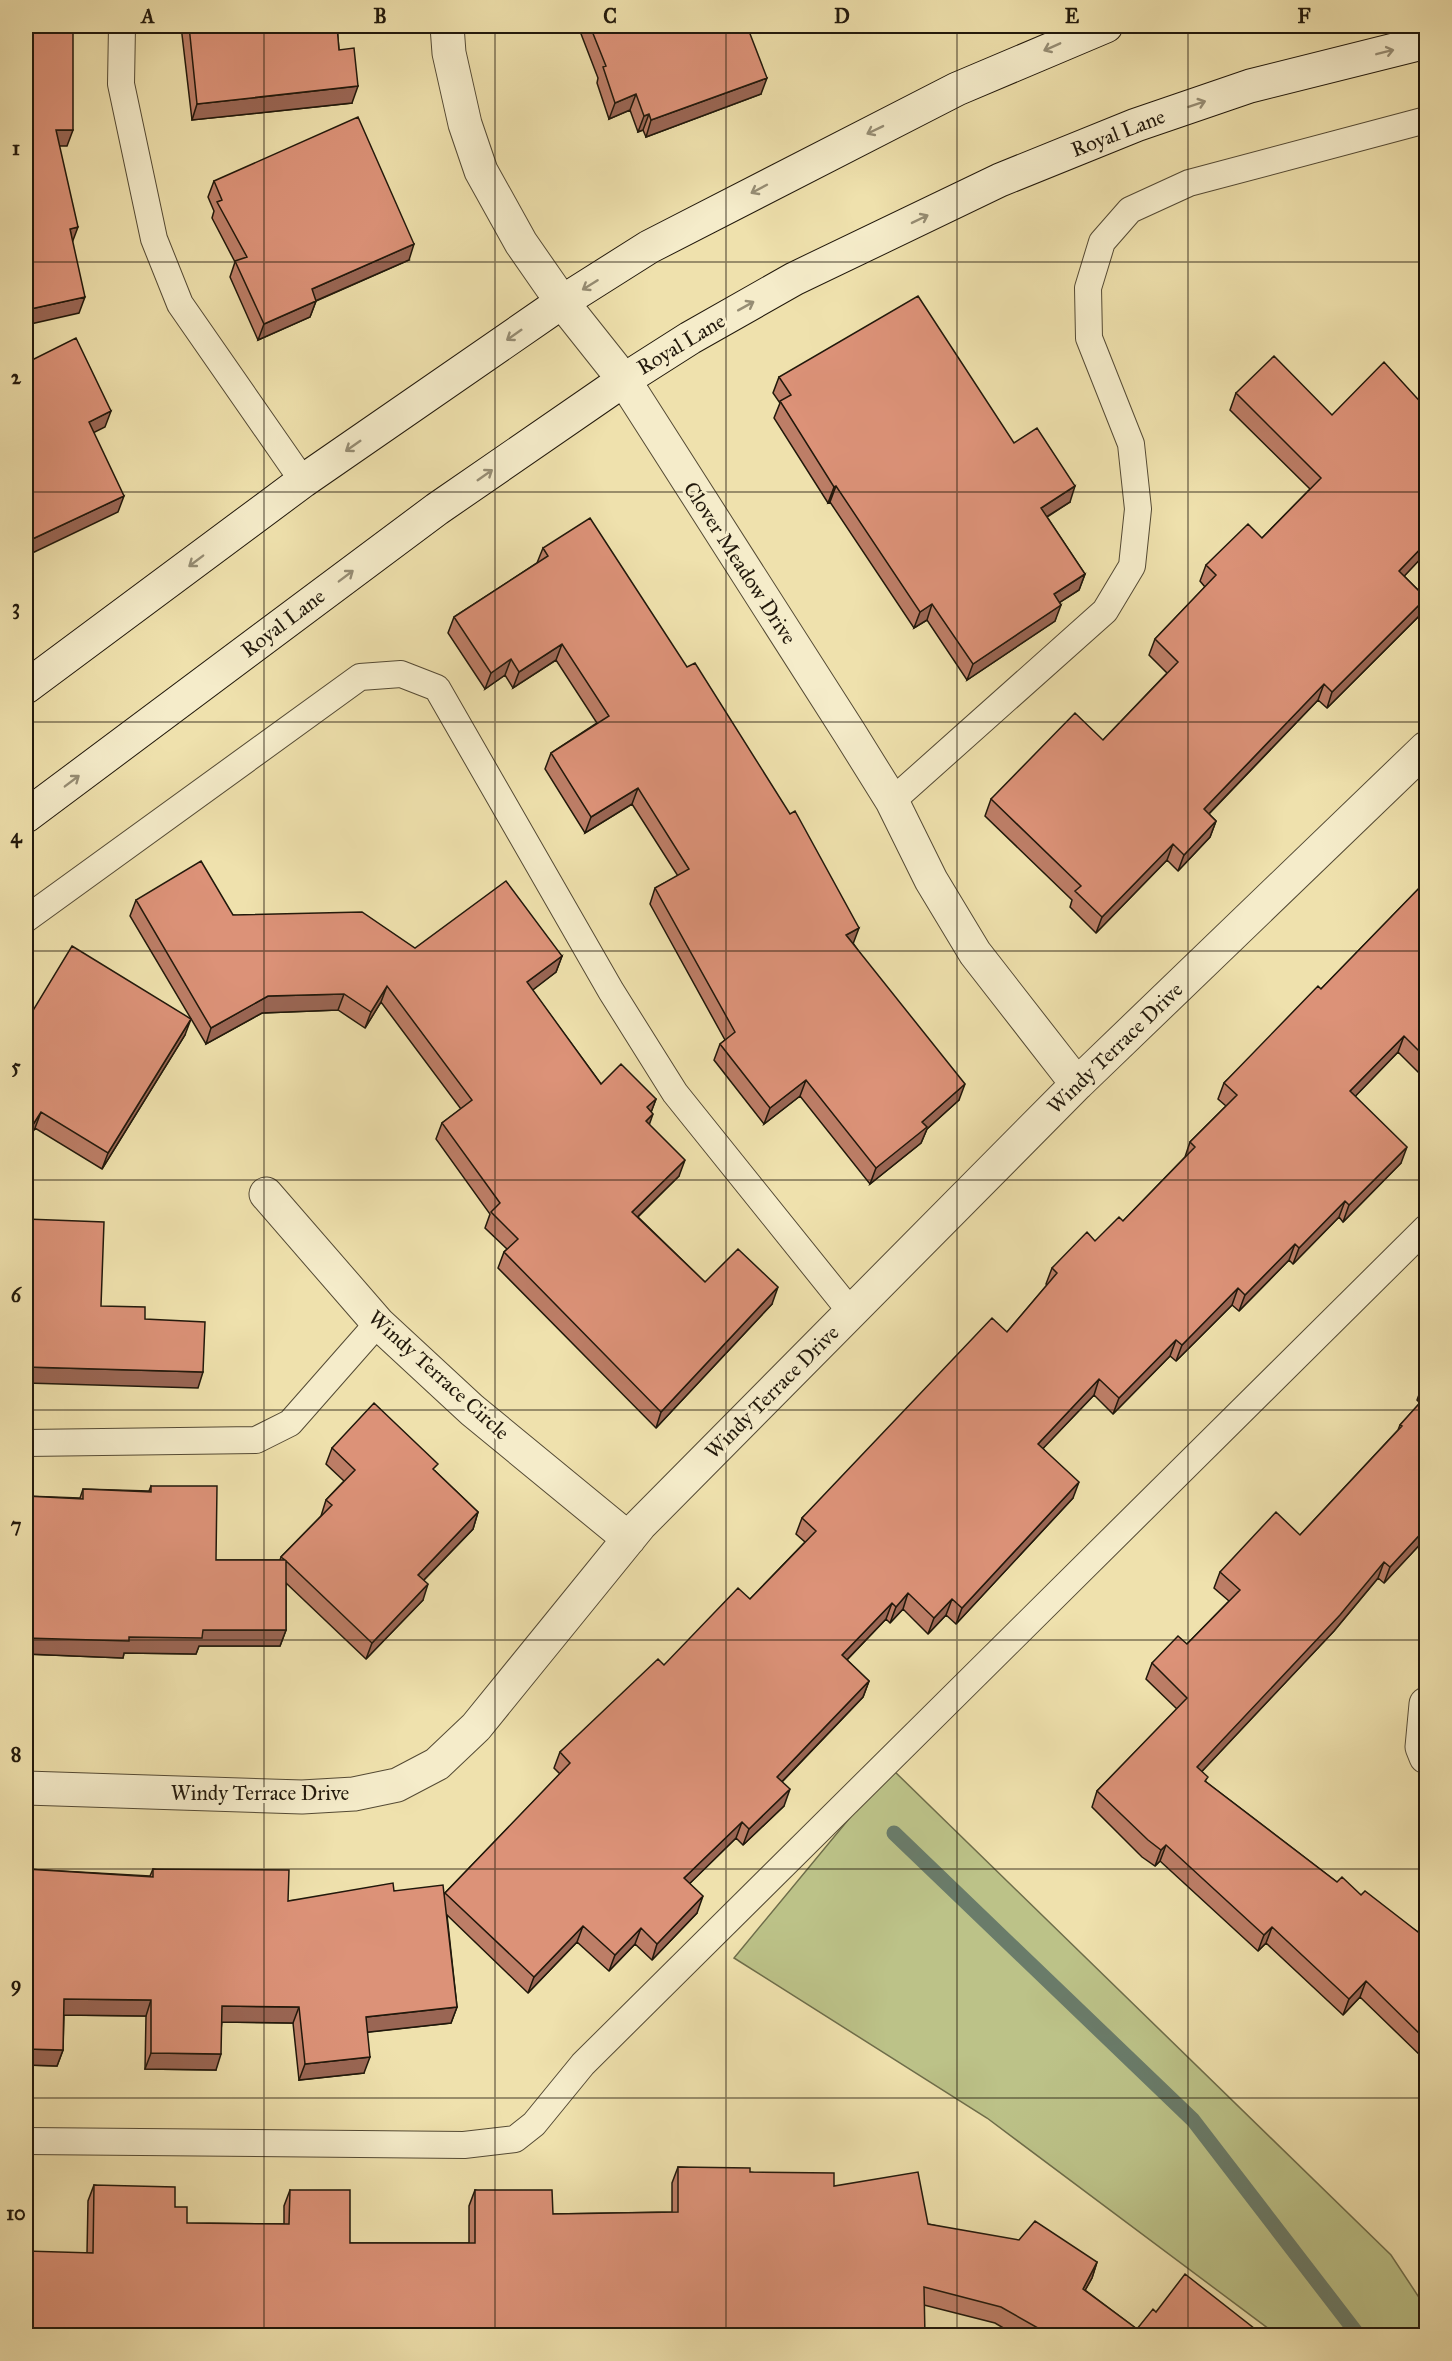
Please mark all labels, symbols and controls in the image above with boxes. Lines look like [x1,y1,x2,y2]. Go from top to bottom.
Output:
text: A [139,4,155,28]
text: B [373,4,387,28]
text: C [603,4,617,28]
text: D [834,4,850,28]
text: E [1065,4,1080,28]
text: F [1297,4,1311,28]
one-way arrow [1043,42,1061,54]
one-way arrow [1375,46,1394,58]
one-way arrow [1187,98,1206,109]
street label: Royal Lane [1067,103,1169,163]
one-way arrow [867,125,885,136]
text: 1 [12,136,20,160]
one-way arrow [751,184,769,195]
one-way arrow [910,212,928,224]
one-way arrow [581,278,598,291]
one-way arrow [736,300,754,311]
street label: Royal Lane [632,307,730,381]
one-way arrow [506,329,523,341]
text: 2 [11,365,22,389]
one-way arrow [346,440,362,452]
one-way arrow [476,469,492,481]
street label: Clover Meadow Drive [678,477,802,649]
one-way arrow [188,554,204,567]
one-way arrow [338,570,354,583]
street label: Royal Lane [236,583,330,663]
text: 3 [12,595,20,620]
one-way arrow [64,775,80,788]
text: 4 [10,824,22,849]
street label: Windy Terrace Drive [1042,976,1188,1119]
text: 5 [11,1054,21,1078]
text: 6 [11,1283,23,1307]
street label: Windy Terrace Circle [363,1305,515,1445]
street label: Windy Terrace Drive [700,1320,844,1464]
text: 7 [11,1513,22,1537]
text: 8 [11,1742,21,1766]
street label: Windy Terrace Drive [171,1780,350,1806]
text: 9 [11,1972,21,1997]
text: 10 [6,2201,26,2225]

